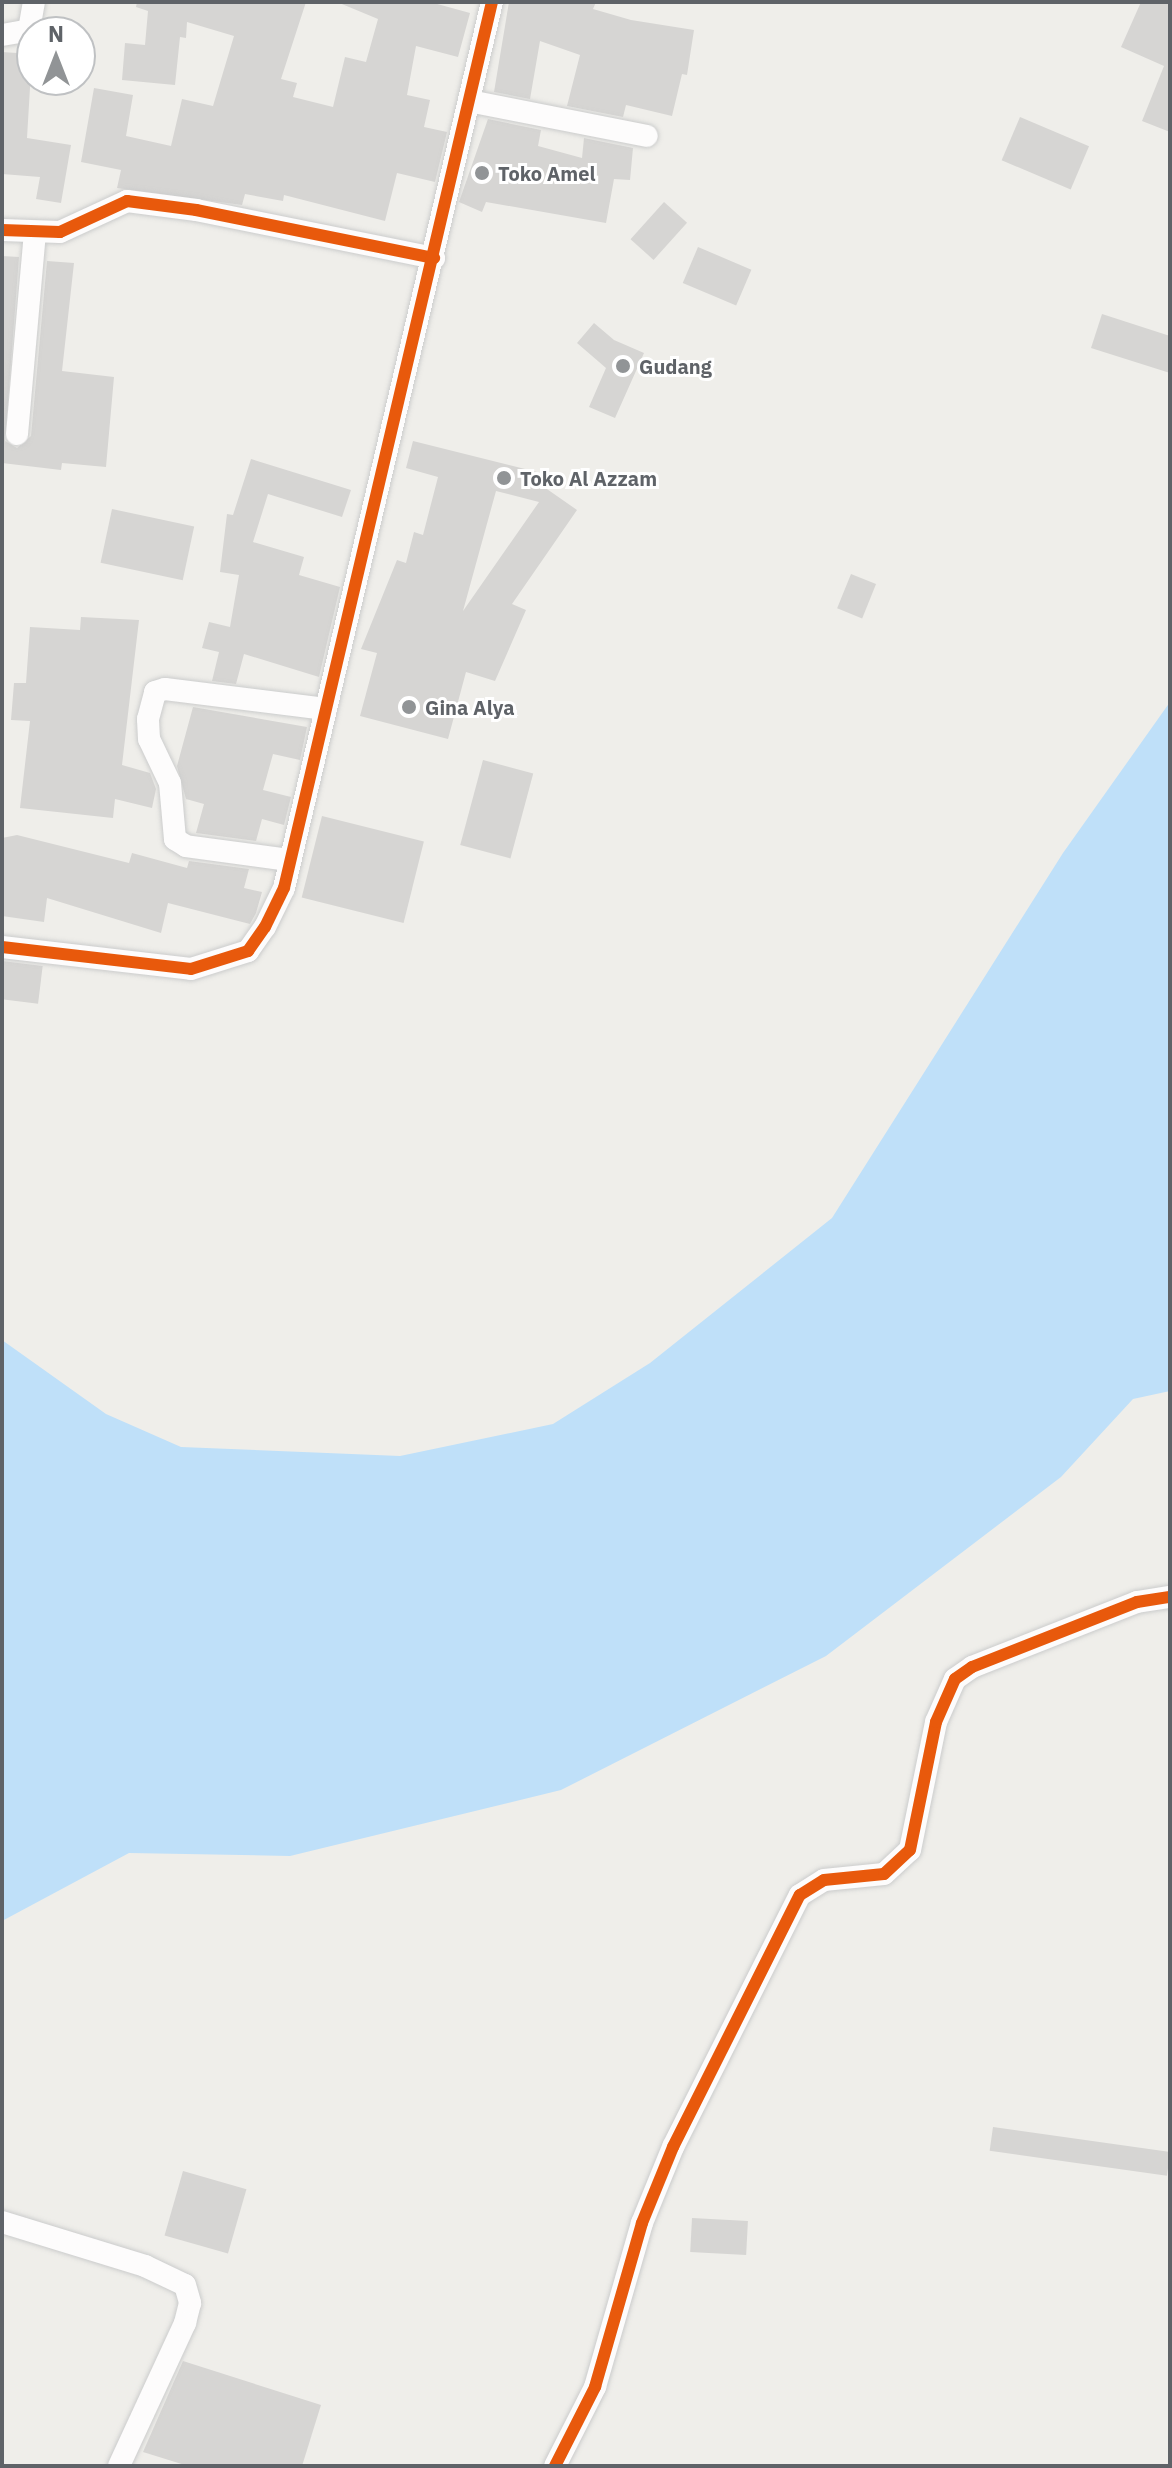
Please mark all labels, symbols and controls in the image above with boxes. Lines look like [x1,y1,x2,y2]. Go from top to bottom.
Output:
north arrow [16,16,96,96]
text: N [48,19,64,48]
place label: Toko Amel [498,161,596,185]
marker: Toko Amel [473,164,491,182]
place label: Gudang [639,354,712,378]
marker: Gudang [614,357,632,375]
place label: Toko Al Azzam [520,466,657,490]
marker: Toko Al Azzam [495,469,513,487]
place label: Gina Alya [425,695,515,719]
marker: Gina Alya [400,698,418,716]

